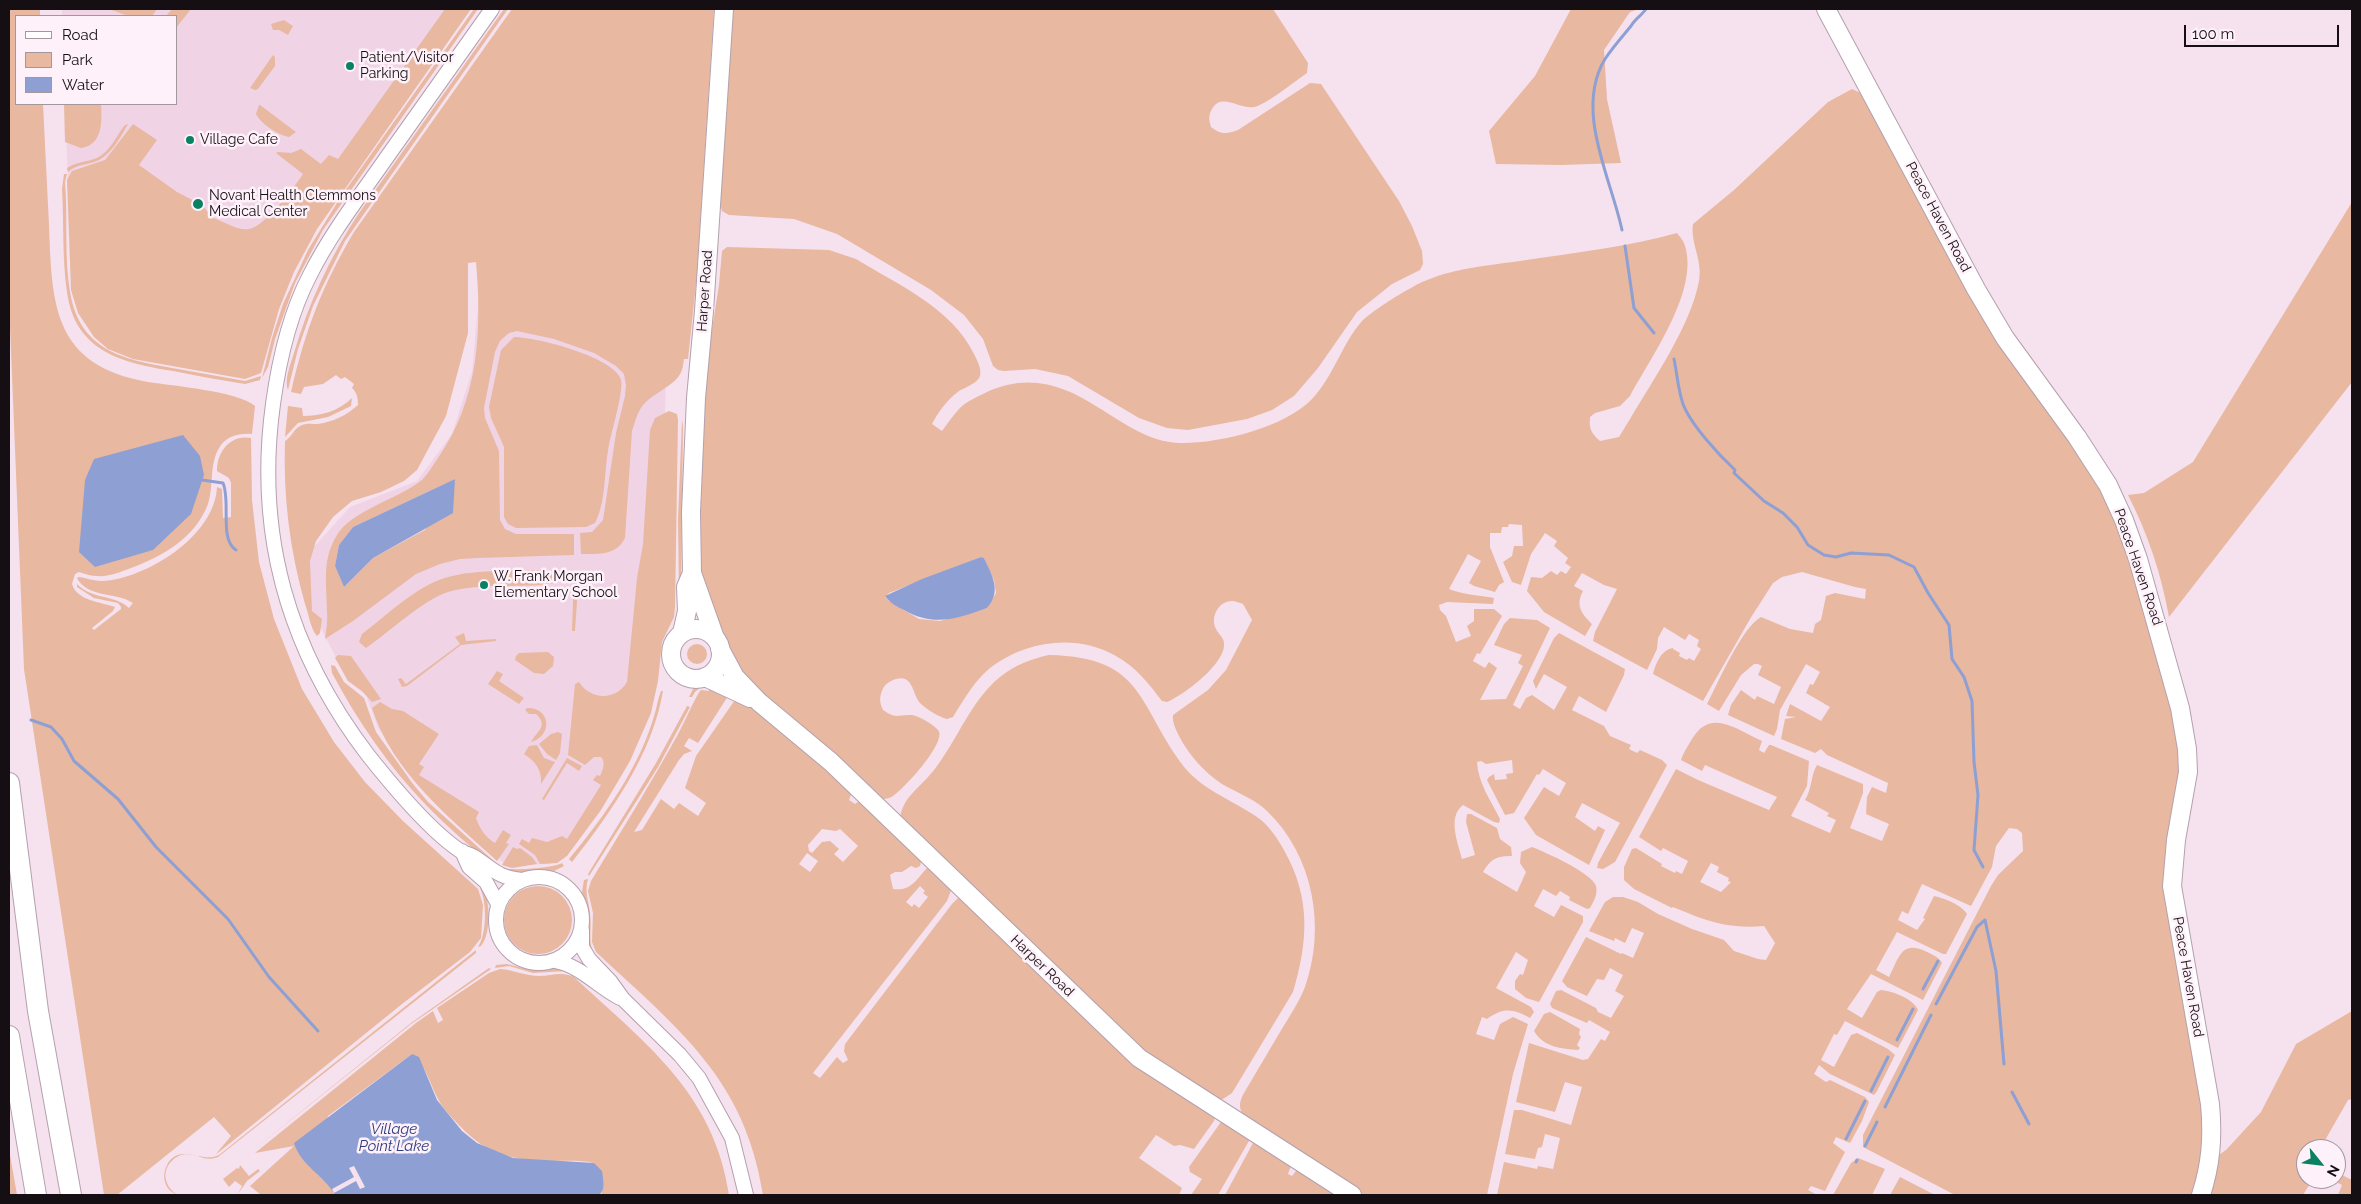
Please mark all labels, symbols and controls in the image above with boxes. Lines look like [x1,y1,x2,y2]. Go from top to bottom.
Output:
legend [15,15,178,105]
scale bar [2186,15,2341,47]
text: 100 m [2192,25,2234,43]
text: Road [62,26,98,44]
place label: Patient/Visitor Parking [360,50,454,82]
text: Park [62,51,93,69]
marker: Patient/Visitor Parking [344,60,356,72]
text: Water [62,76,104,94]
place label: Village Cafe [200,132,278,148]
marker: Village Cafe [184,134,196,146]
street label: Peace Haven Road [1902,159,1974,275]
place label: Novant Health Clemmons Medical Center [209,188,376,220]
marker: Novant Health Clemmons Medical Center [191,197,205,211]
street label: Harper Road [694,250,716,332]
street label: Peace Haven Road [2110,506,2166,628]
place label: W. Frank Morgan Elementary School [494,569,617,602]
marker: W. Frank Morgan Elementary School [478,579,490,591]
street label: Peace Haven Road [2169,915,2207,1039]
street label: Harper Road [1007,932,1077,1000]
water label: Village Point Lake [359,1120,429,1155]
north arrow [2296,1139,2346,1189]
text: N [2324,1162,2343,1179]

